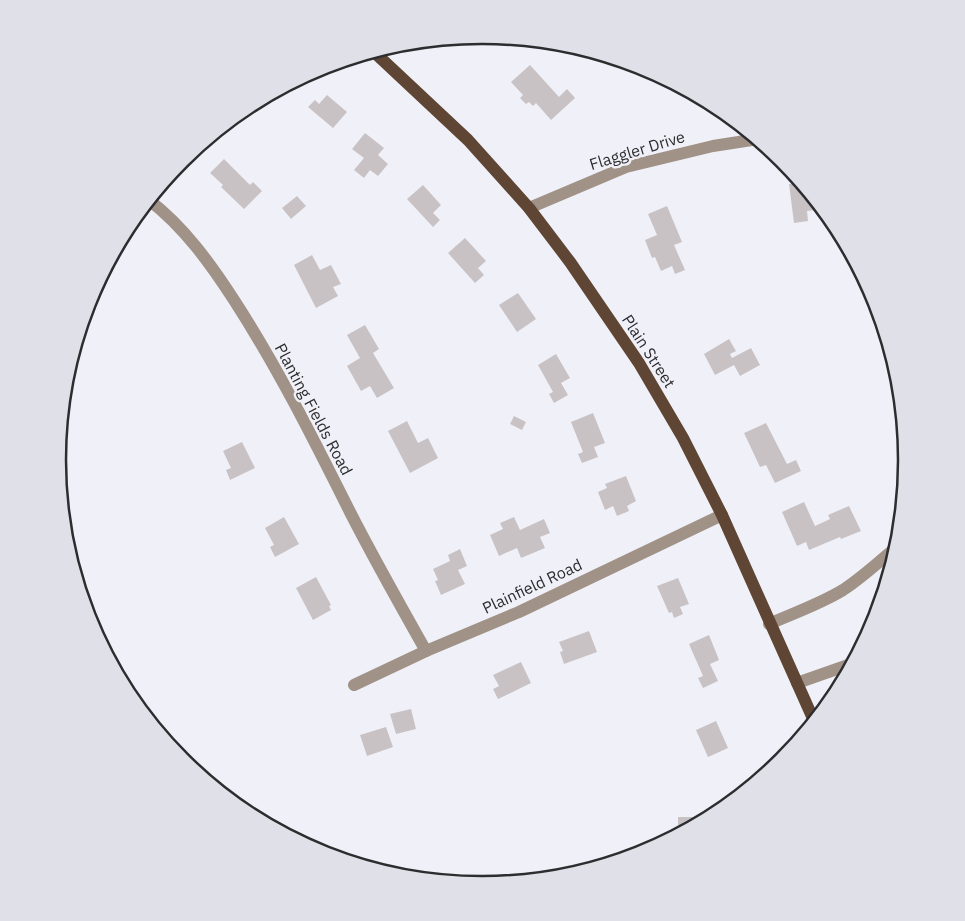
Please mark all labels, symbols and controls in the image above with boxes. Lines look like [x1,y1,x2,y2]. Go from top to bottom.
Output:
street label: Flaggler Drive [587,126,687,174]
street label: Plain Street [618,311,680,391]
street label: Planting Fields Road [271,340,357,478]
street label: Plainfield Road [479,554,585,618]

